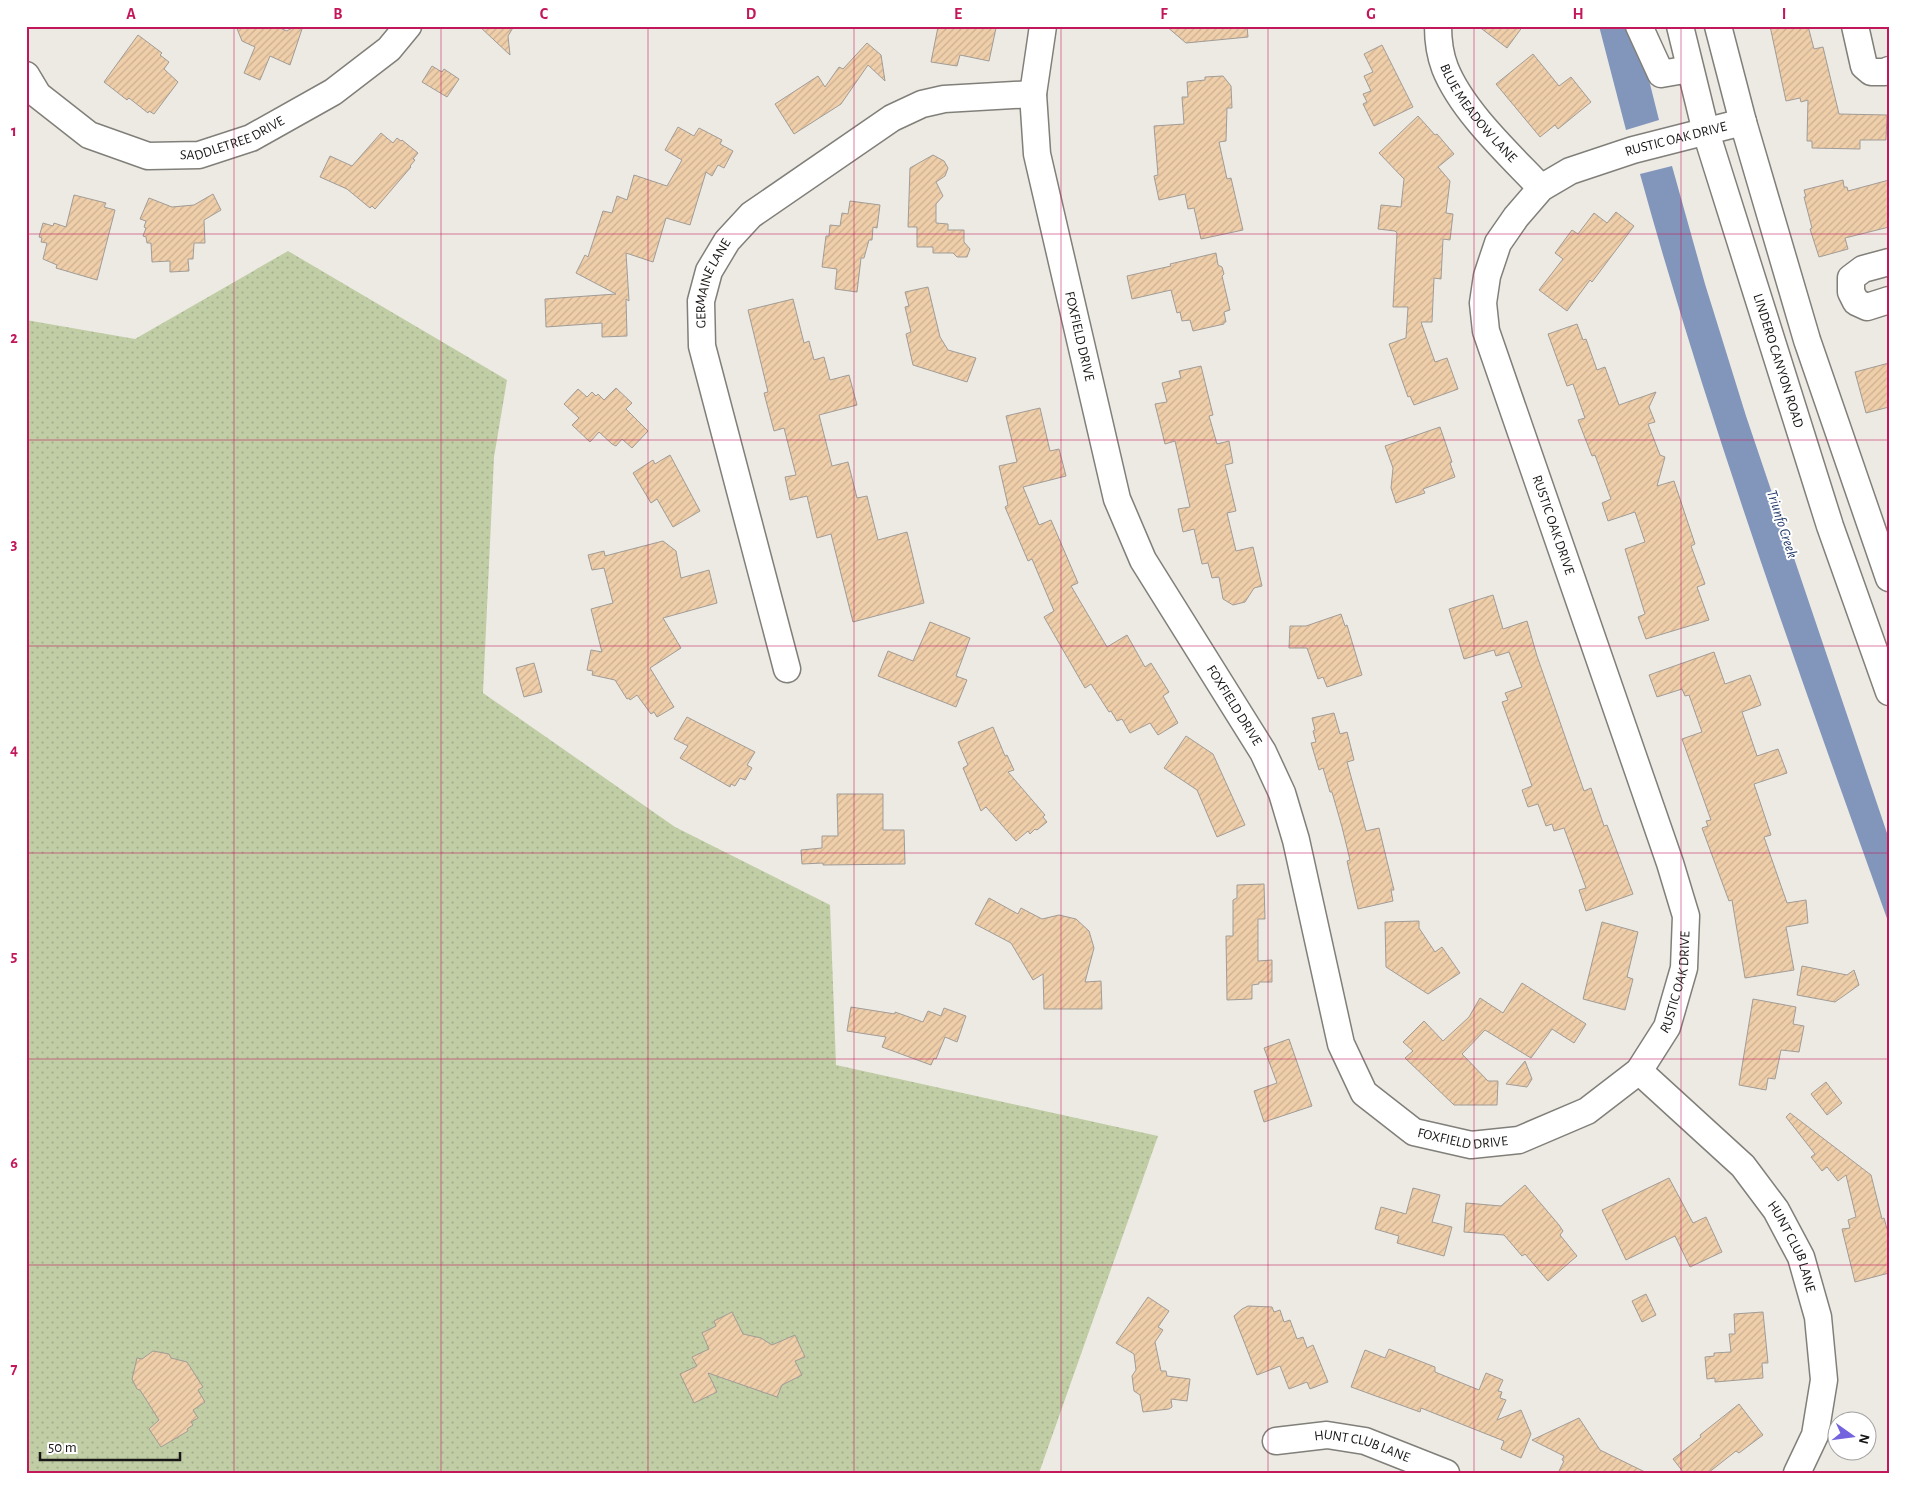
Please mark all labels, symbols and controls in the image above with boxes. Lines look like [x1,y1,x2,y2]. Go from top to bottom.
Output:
text: A [126,6,136,22]
text: B [333,6,343,22]
text: C [540,6,549,22]
text: D [746,6,757,22]
text: E [954,6,962,22]
text: F [1160,6,1168,22]
text: G [1366,6,1376,22]
text: H [1572,6,1584,22]
text: I [1782,6,1786,22]
street label: BLUE MEADOW LANE [1437,62,1520,165]
street label: SADDLETREE DRIVE [180,114,287,163]
street label: RUSTIC OAK DRIVE [1623,119,1728,159]
text: 1 [11,123,17,139]
street label: GERMAINE LANE [693,236,734,329]
street label: FOXFIELD DRIVE [1062,290,1097,383]
street label: LINDERO CANYON ROAD [1750,292,1806,430]
text: 2 [10,330,18,346]
street label: RUSTIC OAK DRIVE [1529,473,1577,577]
water label: Triunfo Creek [1764,488,1800,560]
text: 3 [11,536,18,552]
street label: FOXFIELD DRIVE [1204,663,1264,748]
text: 4 [10,742,18,758]
street label: RUSTIC OAK DRIVE [1658,931,1692,1036]
text: 5 [11,948,18,964]
street label: FOXFIELD DRIVE [1416,1126,1509,1152]
text: 6 [10,1155,18,1171]
street label: HUNT CLUB LANE [1765,1198,1818,1294]
text: 7 [11,1361,18,1377]
north arrow [1828,1412,1878,1462]
street label: HUNT CLUB LANE [1313,1428,1412,1465]
scale bar [40,1429,180,1461]
text: N [1856,1432,1872,1445]
text: 50 m [48,1440,77,1455]

